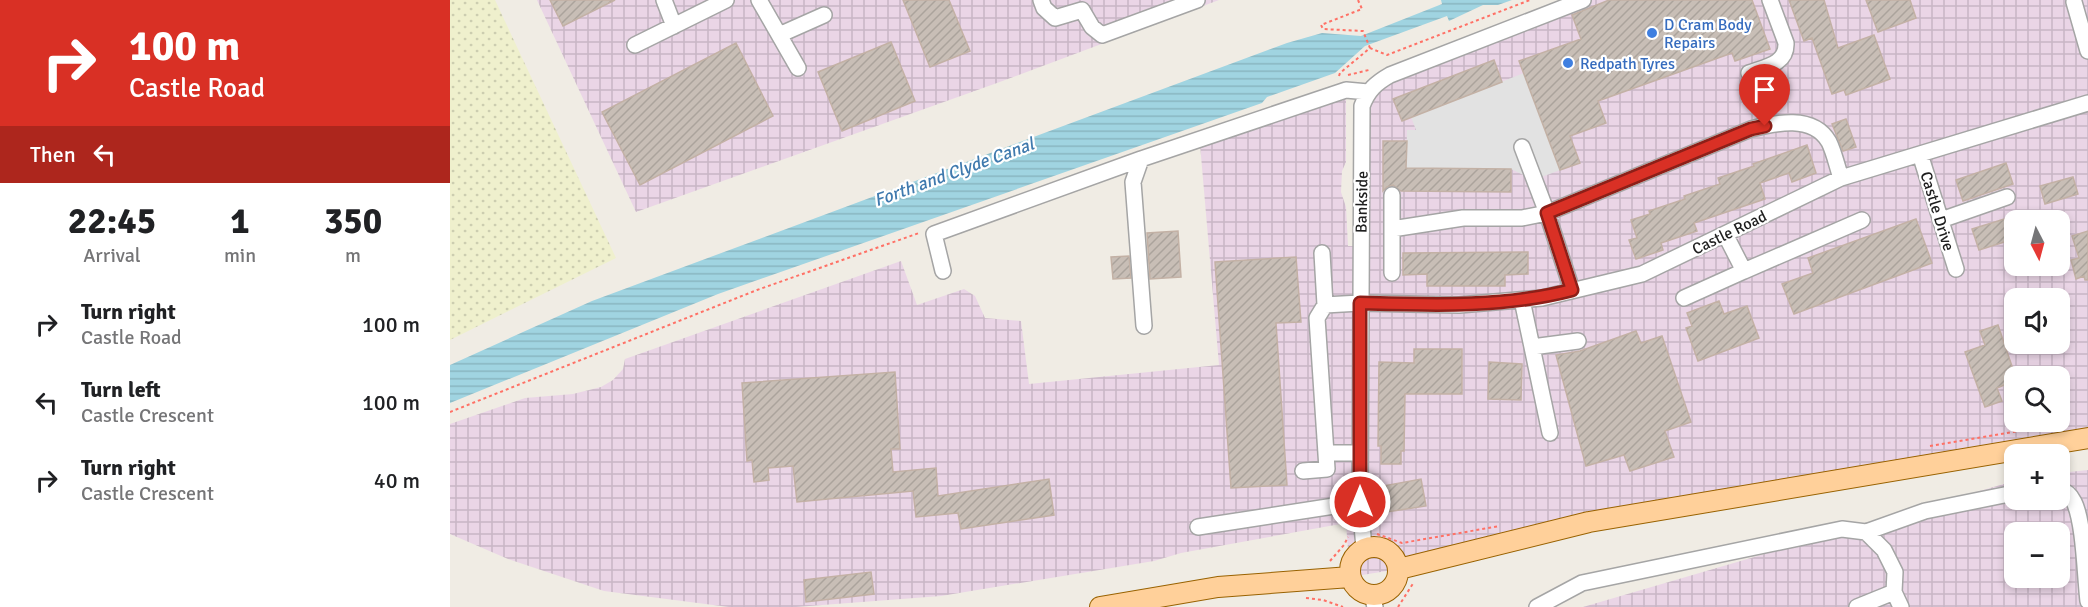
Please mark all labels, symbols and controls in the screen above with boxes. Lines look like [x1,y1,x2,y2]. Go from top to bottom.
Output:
place label: D Cram Body Repairs [1664,15,1752,53]
text: 100 m [129,21,240,72]
icon: right [30,24,108,102]
marker: D Cram Body Repairs [1645,26,1659,40]
place label: Redpath Tyres [1580,54,1675,74]
marker: Redpath Tyres [1561,56,1575,70]
pin [1739,64,1790,126]
text: Castle Road [129,72,265,105]
icon: arrive [1748,73,1781,106]
water label: Forth and Clyde Canal [871,132,1039,211]
icon: left [88,138,121,171]
text: Then [30,141,76,168]
street label: Castle Drive [1915,169,1959,253]
street label: Bankside [1351,171,1373,233]
text: 22:45 [68,199,156,244]
text: 1 [230,199,250,244]
text: 350 [324,199,382,244]
street label: Castle Road [1689,206,1770,260]
north arrow [2004,210,2070,276]
map controls [2004,210,2070,588]
text: Arrival [83,243,141,268]
text: min [224,243,256,268]
text: m [345,243,361,268]
button: sound [2004,288,2070,354]
text: Turn right [81,298,176,325]
icon: right [30,308,63,341]
text: 100 m [362,311,420,338]
text: Castle Road [81,325,182,350]
button: search [2004,366,2070,432]
text: Turn left [81,376,161,403]
icon: left [30,386,63,419]
text: 100 m [362,389,420,416]
text: Castle Crescent [81,403,214,428]
button: + [2004,444,2070,510]
text: Turn right [81,454,176,481]
icon: right [30,464,63,497]
text: 40 m [374,467,420,494]
position arrow [1328,470,1392,534]
text: Castle Crescent [81,481,214,506]
button: − [2004,522,2070,588]

